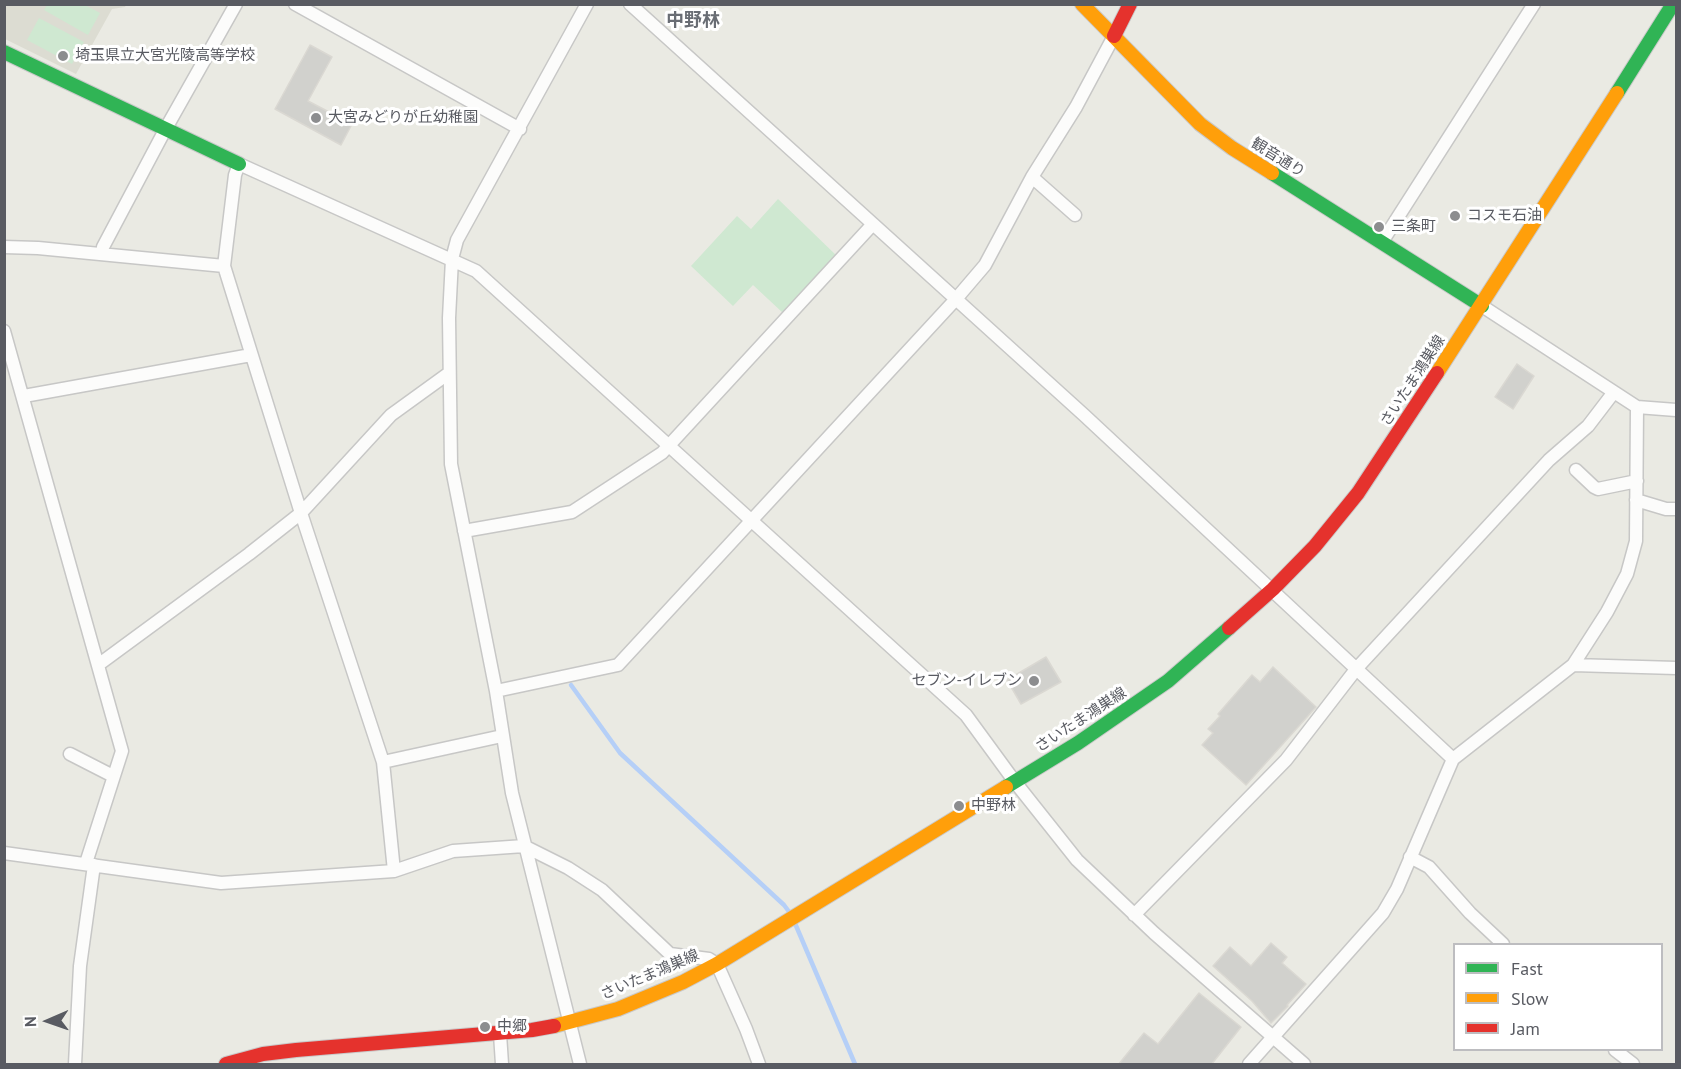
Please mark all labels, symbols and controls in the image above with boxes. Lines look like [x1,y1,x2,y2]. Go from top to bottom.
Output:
district label: 中野林 [666,10,720,32]
place label: 埼玉県立大宮光陵高等学校 [75,47,255,65]
marker: 埼玉県立大宮光陵高等学校 [56,49,70,63]
place label: 大宮みどりが丘幼稚園 [328,109,478,127]
marker: 大宮みどりが丘幼稚園 [309,111,323,125]
street label: 観音通り [1248,134,1308,182]
place label: コスモ石油 [1467,207,1542,225]
marker: コスモ石油 [1448,209,1462,223]
place label: 三条町 [1391,218,1436,236]
marker: 三条町 [1372,220,1386,234]
street label: さいたま鴻巣線 [1377,332,1449,430]
place label: セブン-イレブン [912,672,1022,690]
marker: セブン-イレブン [1027,674,1041,688]
street label: さいたま鴻巣線 [1032,684,1130,756]
place label: 中野林 [971,797,1016,815]
marker: 中野林 [952,799,966,813]
legend [1453,943,1663,1051]
street label: さいたま鴻巣線 [598,946,702,1004]
text: Fast [1511,957,1543,980]
text: Slow [1511,987,1549,1010]
north arrow [18,991,78,1051]
text: N [20,1016,40,1027]
text: Jam [1511,1017,1540,1040]
place label: 中郷 [497,1018,527,1036]
marker: 中郷 [478,1020,492,1034]

